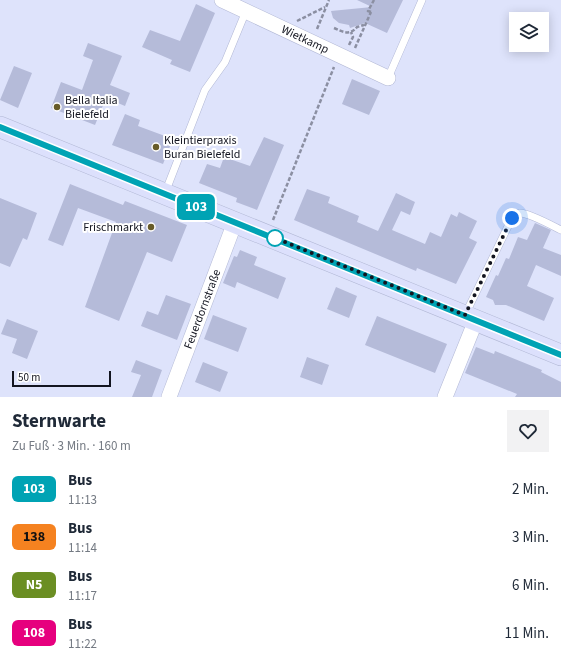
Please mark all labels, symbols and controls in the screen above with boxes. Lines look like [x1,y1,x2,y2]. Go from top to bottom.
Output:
map controls [509,12,549,52]
button: layers [509,12,549,52]
street label: Wietkamp [278,21,332,58]
place label: Bella Italia Bielefeld [65,92,118,123]
marker: Bella Italia Bielefeld [52,102,62,112]
place label: Kleintierpraxis Buran Bielefeld [164,132,240,163]
marker: Kleintierpraxis Buran Bielefeld [151,142,161,152]
line badge: 103 [173,194,219,220]
text: 103 [185,197,207,217]
your location [502,208,522,228]
place label: Frischmarkt [83,219,143,236]
marker: Frischmarkt [146,222,156,232]
unlabelled marker [266,229,284,247]
street label: Feuerdornstraße [180,267,225,351]
scale bar [12,369,111,388]
text: 50 m [18,370,40,385]
text: Sternwarte [12,408,106,435]
button: heart [507,410,549,452]
text: Zu Fuß · 3 Min. · 160 m [12,437,131,455]
text: Bus [68,470,92,491]
text: 103 [23,479,45,499]
text: 2 Min. [512,479,549,500]
text: 11:13 [68,491,97,509]
text: Bus [68,518,92,539]
text: 138 [23,527,45,547]
text: 3 Min. [512,527,549,548]
text: 11:14 [68,539,97,557]
text: Bus [68,566,92,587]
text: N5 [26,575,42,595]
text: 6 Min. [512,575,549,596]
text: 11:17 [68,587,97,605]
text: Bus [68,614,92,635]
text: 108 [23,623,45,643]
text: 11 Min. [505,623,549,644]
text: 11:22 [68,635,97,653]

